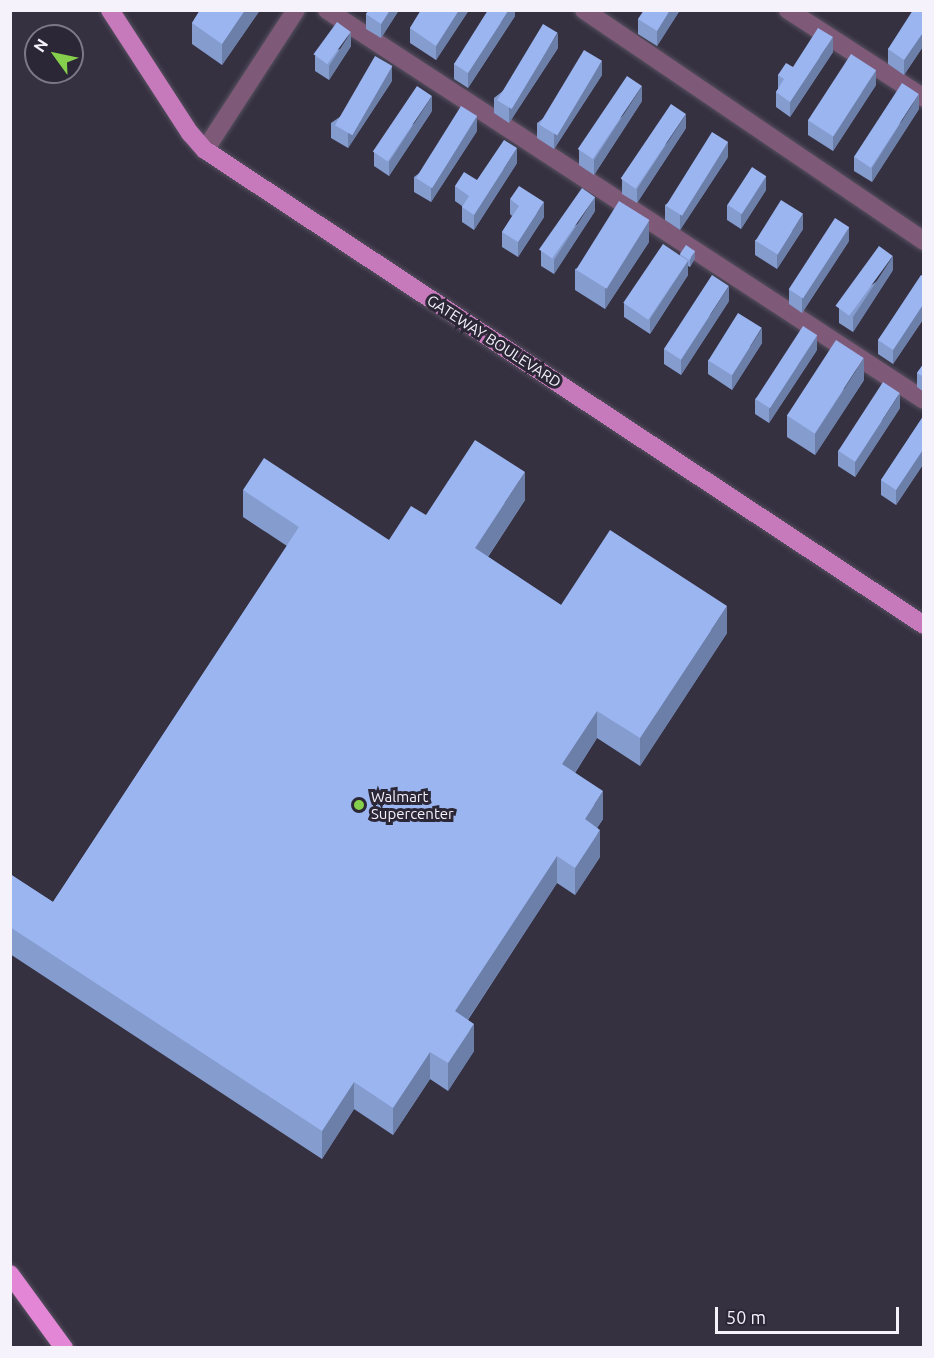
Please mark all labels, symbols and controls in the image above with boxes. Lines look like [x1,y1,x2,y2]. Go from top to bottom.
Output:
north arrow [24,24,84,84]
text: N [30,35,51,55]
street label: GATEWAY BOULEVARD [424,291,564,391]
place label: Walmart Supercenter [371,787,454,822]
marker: Walmart Supercenter [352,798,366,812]
scale bar [718,1295,902,1333]
text: 50 m [726,1307,766,1327]

